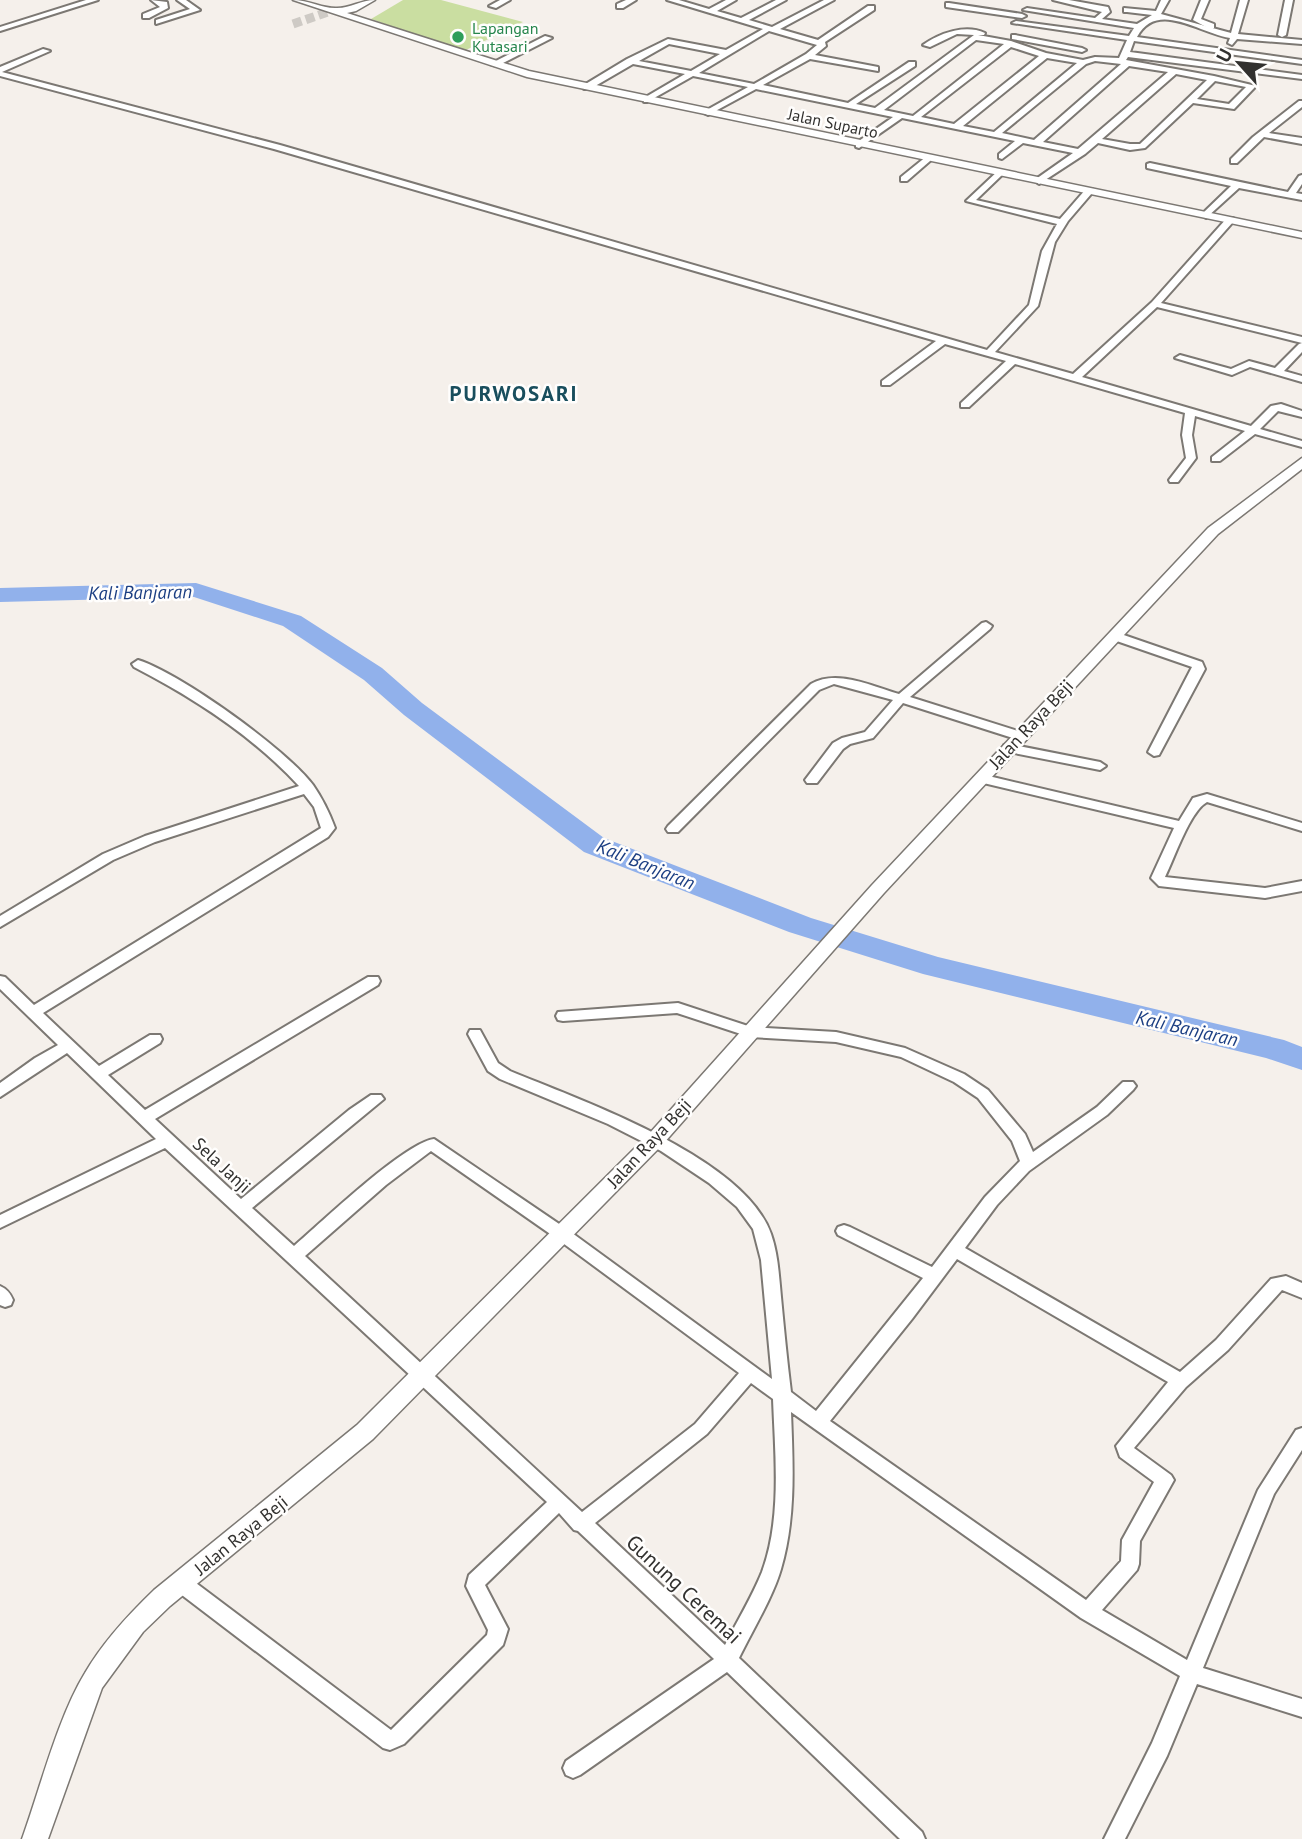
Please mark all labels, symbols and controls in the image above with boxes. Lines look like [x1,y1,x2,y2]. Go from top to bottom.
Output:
place label: Lapangan Kutasari [472,18,539,56]
north arrow [1204,28,1274,98]
marker: Lapangan Kutasari [450,29,466,45]
text: U [1210,45,1237,66]
street label: Jalan Suparto [785,103,880,142]
district label: PURWOSARI [449,380,579,407]
water label: Kali Banjaran [88,579,192,605]
street label: Jalan Raya Beji [983,675,1078,774]
water label: Kali Banjaran [593,833,699,895]
water label: Kali Banjaran [1134,1005,1240,1051]
street label: Jalan Raya Beji [601,1094,696,1193]
street label: Sela Janji [188,1132,256,1198]
street label: Jalan Raya Beji [189,1490,292,1580]
street label: Gunung Ceremai [621,1529,747,1649]

